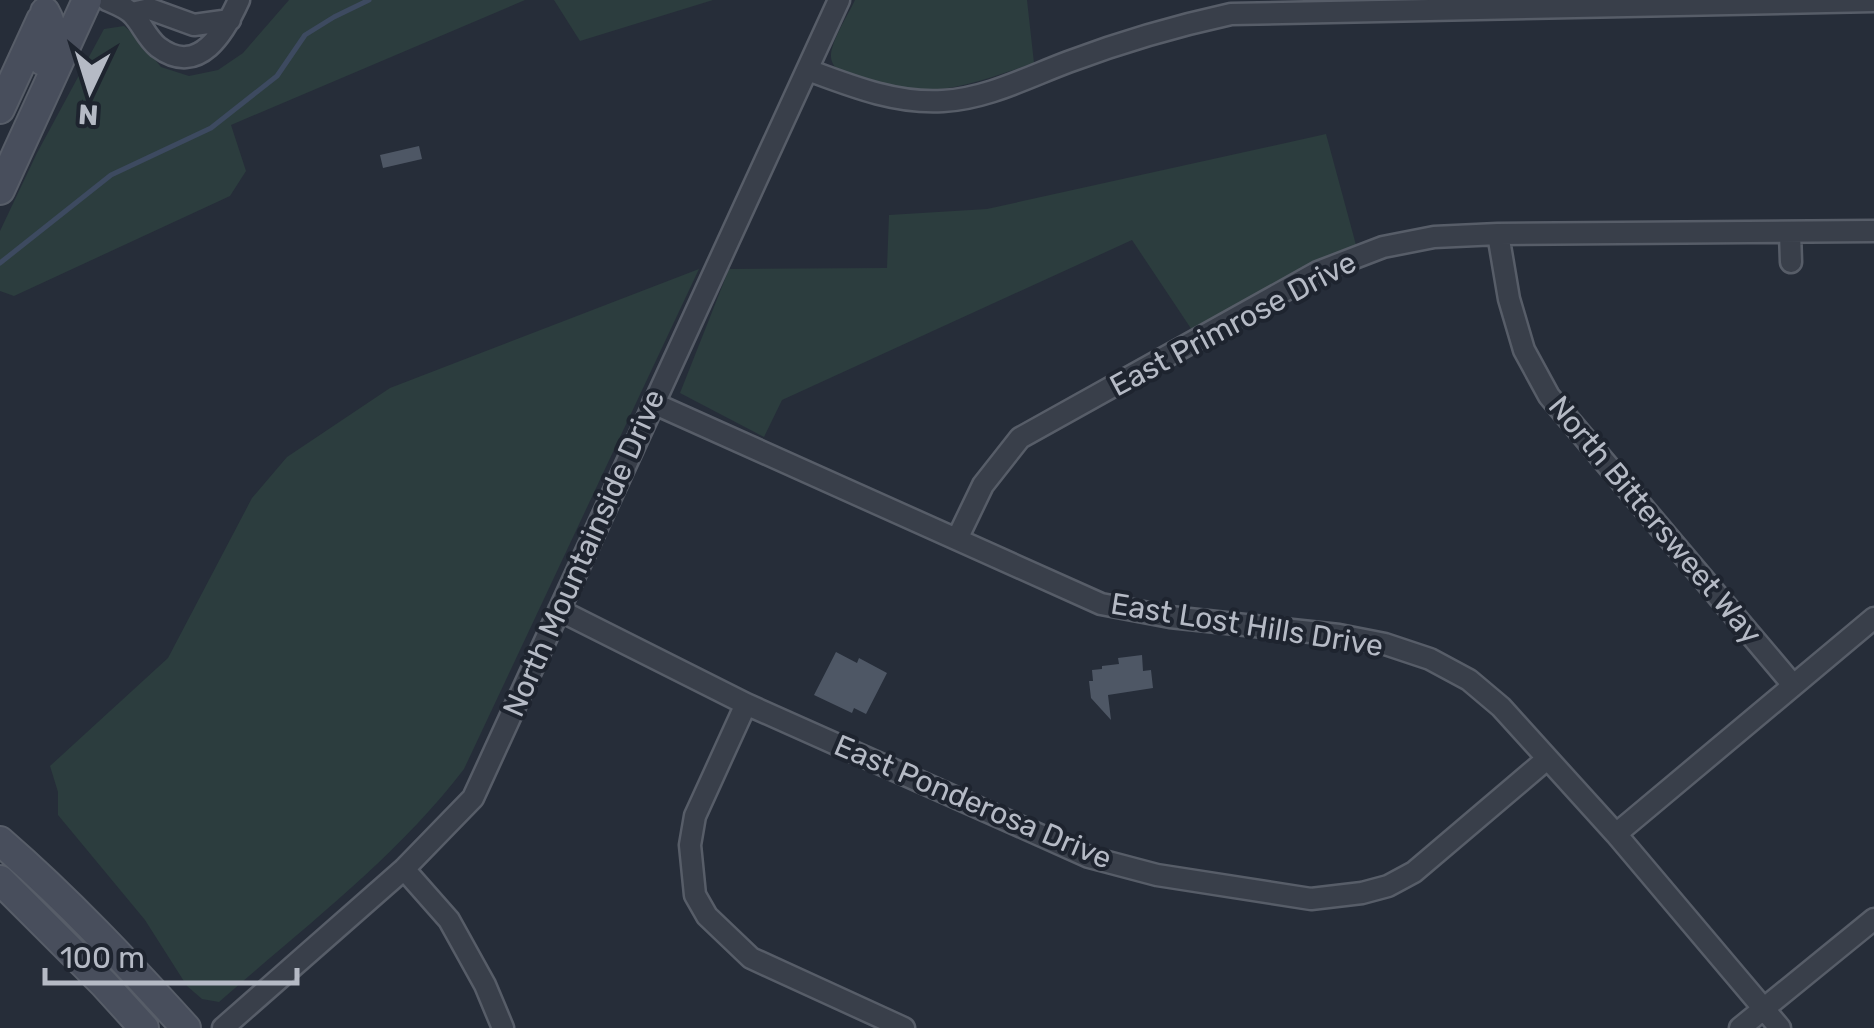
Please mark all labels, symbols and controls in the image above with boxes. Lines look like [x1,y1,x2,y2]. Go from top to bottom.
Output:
north arrow [40,40,140,140]
text: N [77,97,99,132]
street label: East Primrose Drive [1104,244,1362,404]
street label: North Mountainside Drive [495,384,673,722]
street label: North Bittersweet Way [1541,389,1769,651]
street label: East Lost Hills Drive [1108,586,1386,664]
street label: East Ponderosa Drive [829,727,1117,877]
scale bar [45,923,298,985]
text: 100 m [60,940,145,976]

